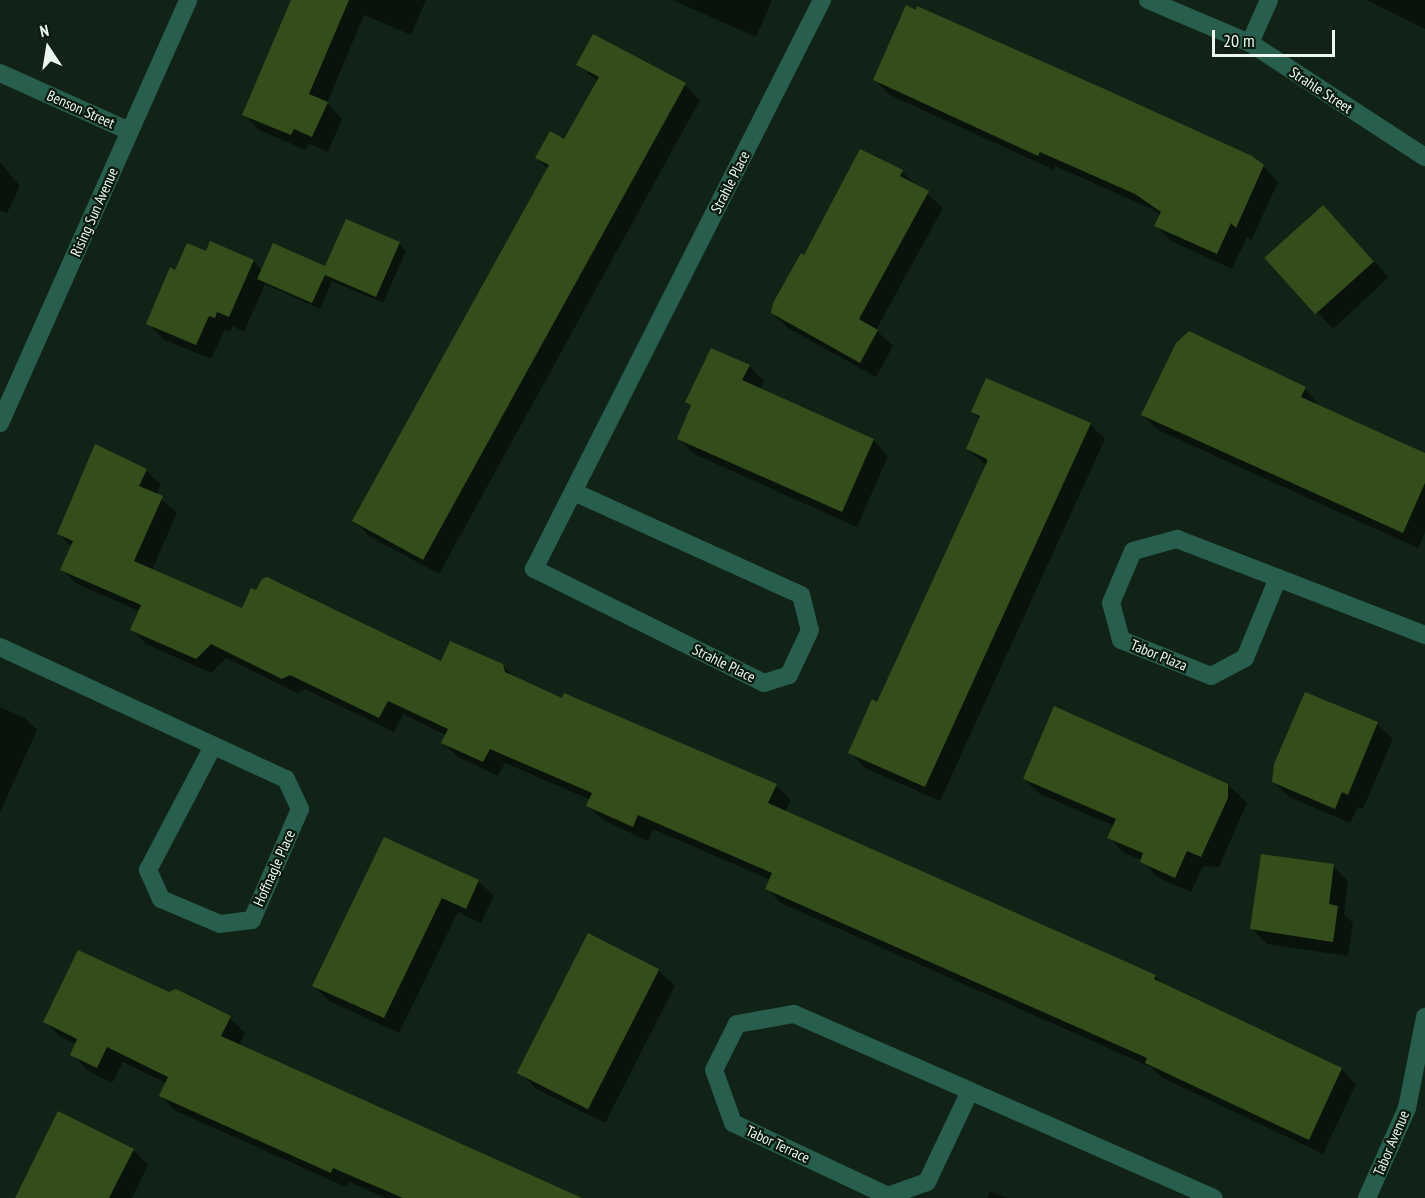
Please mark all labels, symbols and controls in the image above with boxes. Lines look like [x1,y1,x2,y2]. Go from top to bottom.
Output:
north arrow [18,18,78,78]
scale bar [1215,18,1338,56]
text: N [38,20,51,41]
text: 20 m [1223,29,1255,52]
street label: Strahle Street [1286,63,1356,117]
street label: Benson Street [44,86,118,132]
street label: Strahle Place [707,148,753,216]
street label: Rising Sun Avenue [66,165,122,259]
street label: Tabor Plaza [1128,636,1190,674]
street label: Strahle Place [690,640,758,686]
street label: Hoffnagle Place [249,827,299,909]
street label: Tabor Avenue [1369,1107,1413,1179]
street label: Tabor Terrace [743,1121,813,1167]

